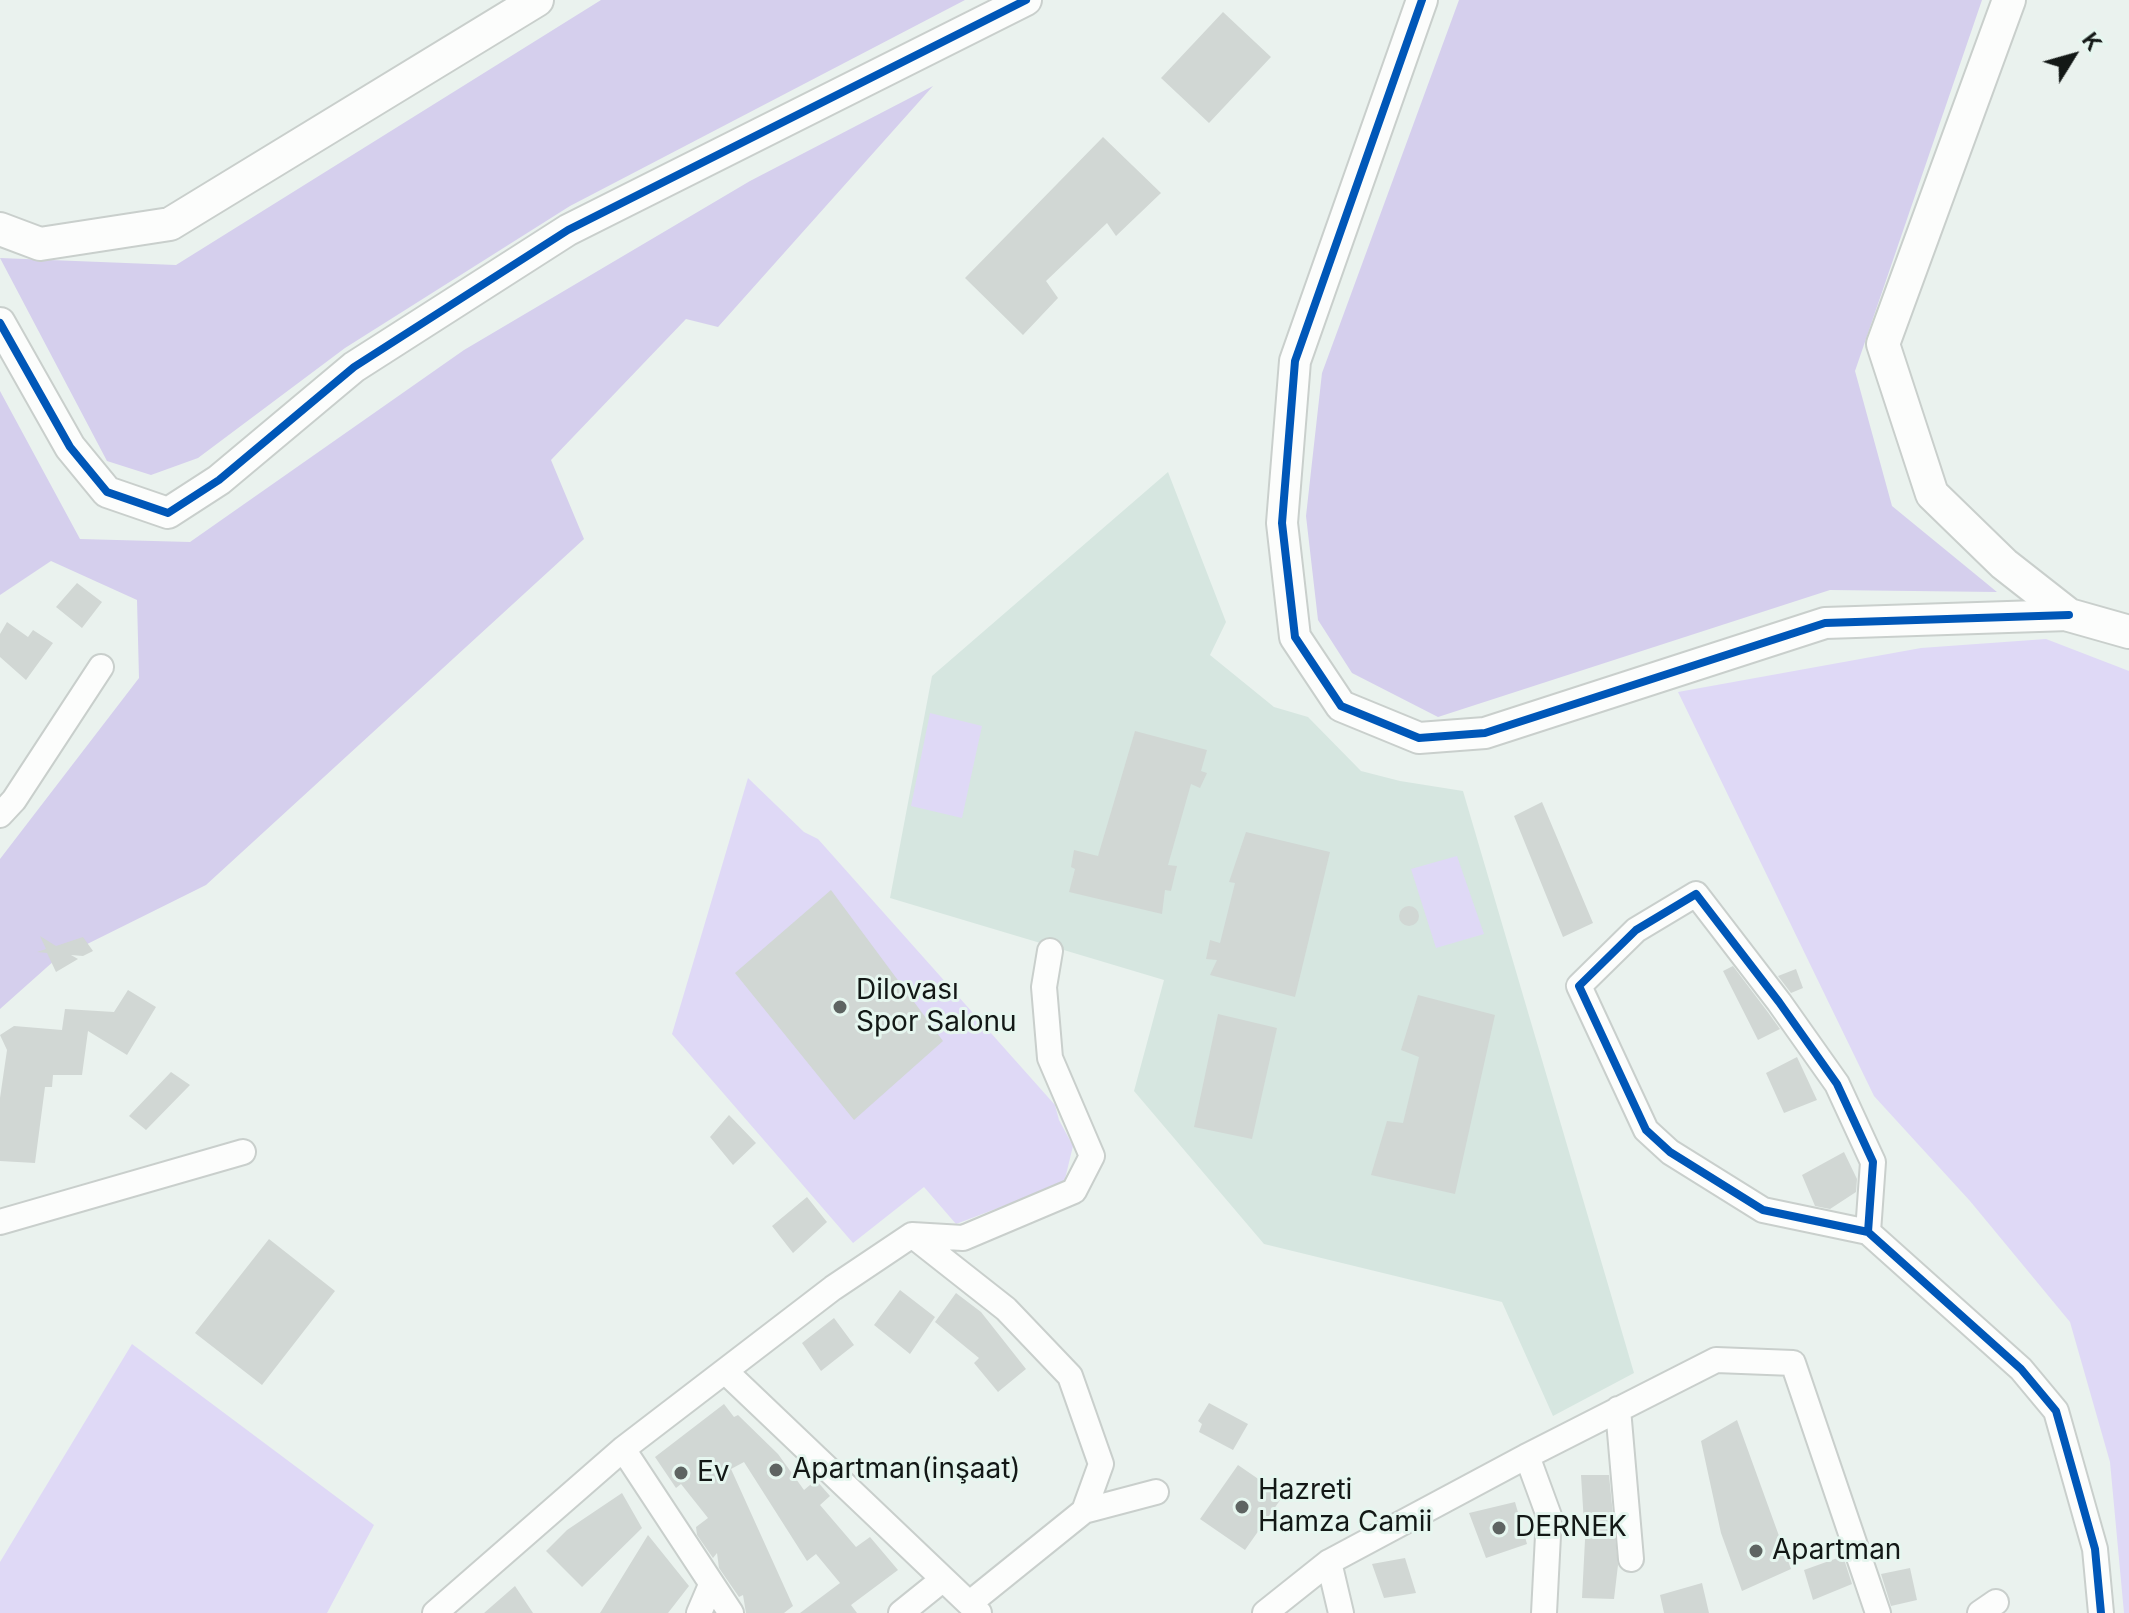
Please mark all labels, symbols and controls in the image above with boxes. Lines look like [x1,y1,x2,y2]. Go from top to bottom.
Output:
north arrow [2033,16,2113,96]
text: K [2077,27,2107,56]
place label: Dilovası Spor Salonu [856,974,1017,1040]
marker: Dilovası Spor Salonu [831,998,849,1016]
place label: Apartman(inşaat) [792,1453,1021,1487]
place label: Ev [697,1456,730,1490]
marker: Apartman(inşaat) [767,1461,785,1479]
marker: Ev [672,1464,690,1482]
place label: Hazreti Hamza Camii [1258,1474,1432,1540]
marker: Hazreti Hamza Camii [1233,1498,1251,1516]
place label: DERNEK [1515,1511,1627,1545]
marker: DERNEK [1490,1519,1508,1537]
place label: Apartman [1772,1534,1901,1568]
marker: Apartman [1747,1542,1765,1560]

